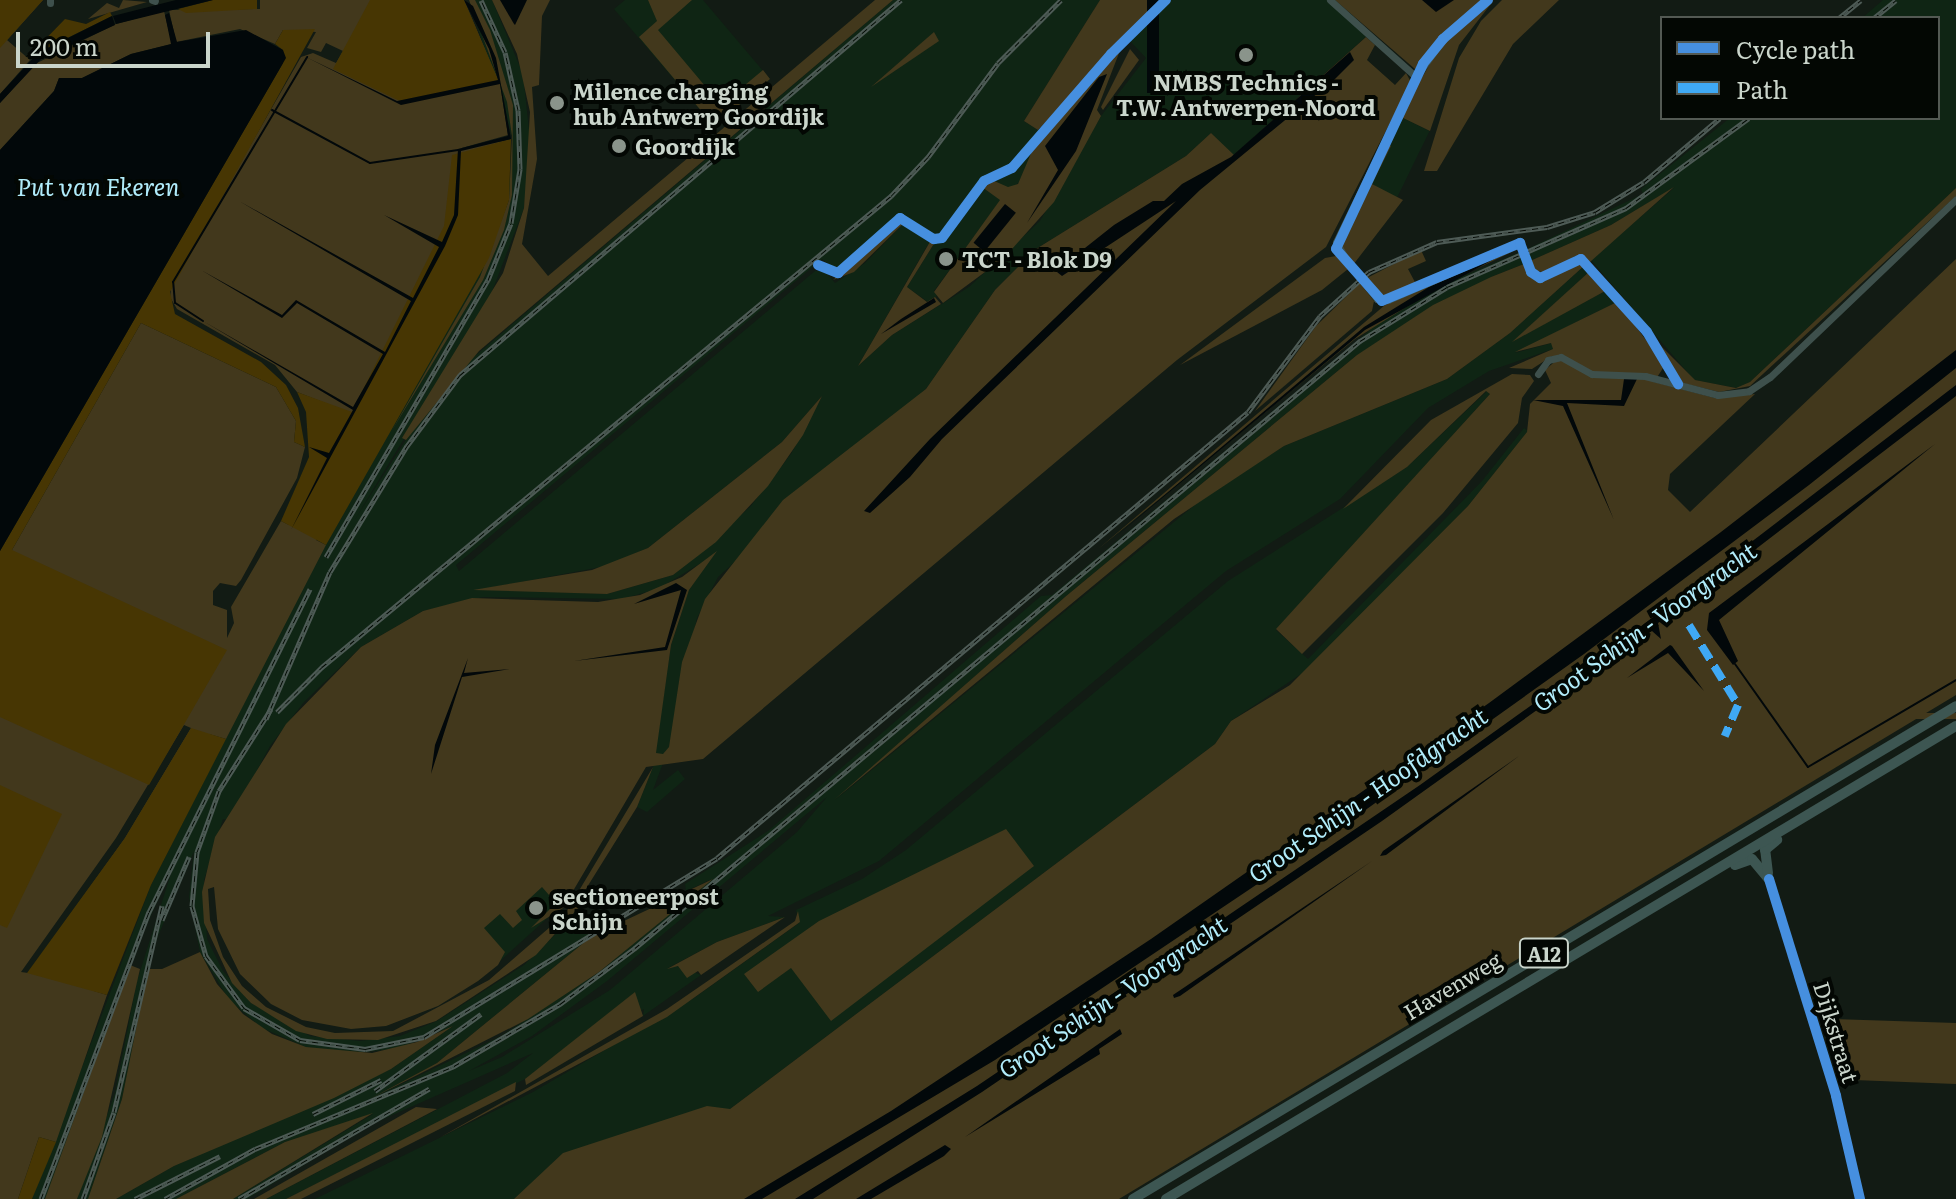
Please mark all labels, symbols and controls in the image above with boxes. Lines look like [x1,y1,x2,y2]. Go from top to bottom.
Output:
scale bar [20,16,214,66]
legend [1660,16,1940,120]
text: 200 m [30,28,98,63]
text: Cycle path [1736,31,1855,66]
marker: NMBS Technics - T.W. Antwerpen-Noord [1237,46,1255,64]
place label: NMBS Technics - T.W. Antwerpen-Noord [1116,68,1376,120]
text: Path [1736,71,1788,106]
place label: Milence charging hub Antwerp Goordijk [573,77,824,128]
marker: Milence charging hub Antwerp Goordijk [548,94,566,112]
place label: Goordijk [635,133,735,159]
marker: Goordijk [610,137,628,155]
water label: Put van Ekeren [16,172,180,200]
place label: TCT - Blok D9 [962,246,1112,272]
marker: TCT - Blok D9 [937,250,955,268]
water label: Groot Schijn - Voorgracht [1527,535,1761,717]
water label: Groot Schijn - Hoofdgracht [1242,700,1492,888]
place label: sectioneerpost Schijn [552,882,719,934]
marker: sectioneerpost Schijn [527,899,545,917]
water label: Groot Schijn - Voorgracht [992,909,1232,1083]
road number: A12 [1518,937,1570,969]
street label: Havenweg [1398,946,1506,1024]
street label: Dijkstraat [1809,978,1865,1086]

